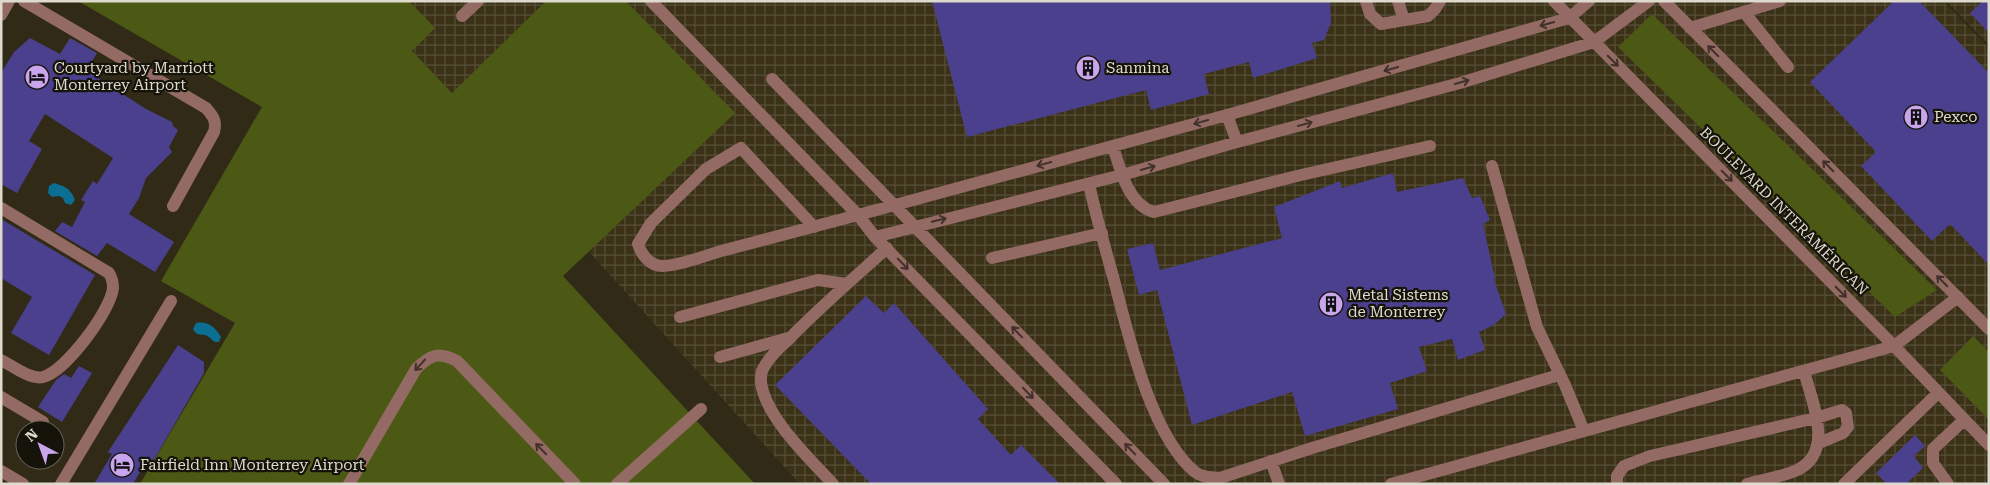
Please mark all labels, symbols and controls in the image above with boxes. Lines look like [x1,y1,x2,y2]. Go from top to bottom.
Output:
one-way arrow [1540,20,1556,29]
one-way arrow [1707,45,1719,57]
building icon: Sanmina [1075,55,1101,81]
one-way arrow [1606,55,1619,67]
place label: Courtyard by Marriott Monterrey Airport [54,59,214,94]
place label: Sanmina [1106,59,1170,77]
hotel icon: Courtyard by Marriott Monterrey Airport [24,64,50,90]
one-way arrow [1383,64,1399,74]
one-way arrow [1453,77,1469,87]
building icon: Pexco [1903,104,1929,130]
place label: Pexco [1934,108,1977,126]
one-way arrow [1193,118,1209,128]
one-way arrow [1296,119,1312,128]
street label: BOULEVARD INTERAMÉRICAN [1696,123,1872,299]
one-way arrow [1036,160,1052,170]
one-way arrow [1822,160,1834,172]
one-way arrow [1140,162,1156,172]
one-way arrow [1721,170,1733,183]
one-way arrow [931,215,947,224]
one-way arrow [897,258,909,270]
one-way arrow [1936,275,1948,288]
place label: Metal Sistems de Monterrey [1348,286,1448,321]
one-way arrow [1835,286,1847,298]
building icon: Metal Sistems de Monterrey [1318,291,1344,317]
one-way arrow [1011,326,1023,338]
one-way arrow [414,359,426,371]
one-way arrow [1022,387,1034,399]
north arrow [15,420,65,470]
text: N [22,425,41,445]
one-way arrow [535,442,547,455]
one-way arrow [1124,442,1136,455]
hotel icon: Fairfield Inn Monterrey Airport [109,452,135,478]
place label: Fairfield Inn Monterrey Airport [140,456,365,474]

